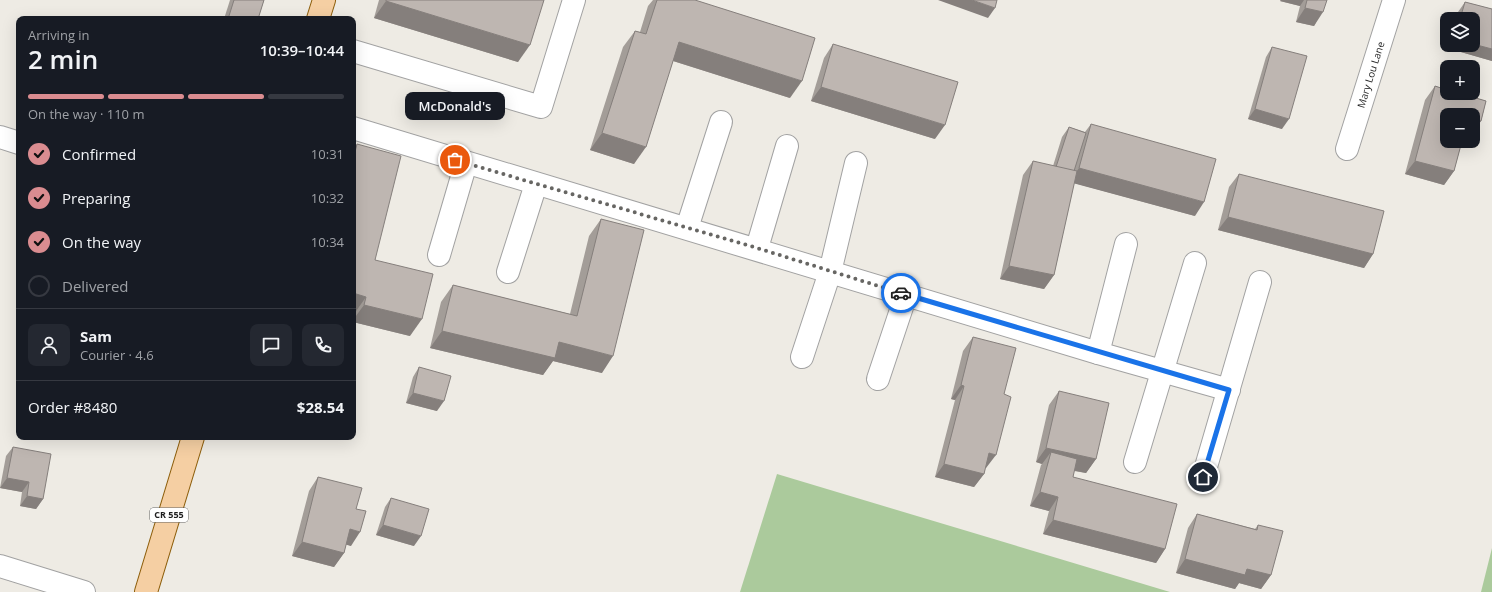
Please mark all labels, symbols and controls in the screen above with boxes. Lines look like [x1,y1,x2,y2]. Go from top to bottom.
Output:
map controls [1440,12,1480,148]
button: layers [1440,12,1480,52]
text: Arriving in [28,26,90,44]
street label: Mary Lou Lane [1353,39,1388,110]
text: 10:39–10:44 [260,40,344,60]
text: 2 min [28,41,98,77]
button: + [1440,60,1480,100]
callout: McDonald's [405,92,505,120]
text: McDonald's [419,97,491,115]
text: On the way · 110 m [28,105,144,123]
button: − [1440,108,1480,148]
icon: check [28,143,50,165]
pin [438,143,472,177]
text: Confirmed [62,144,136,164]
text: 10:31 [311,145,344,163]
icon: bag [444,149,466,171]
icon: check [28,187,50,209]
text: Preparing [62,188,130,208]
text: 10:32 [311,189,344,207]
icon: check [28,231,50,253]
text: On the way [62,232,141,252]
text: 10:34 [311,233,344,251]
courier [881,273,921,313]
text: Delivered [62,276,129,296]
icon: car [890,282,912,304]
button: person [28,324,70,366]
button: chat [250,324,292,366]
button: phone [302,324,344,366]
text: Sam [80,326,112,346]
text: Courier · 4.6 [80,346,154,364]
text: Order #8480 [28,397,117,417]
text: $28.54 [297,397,344,417]
pin [1186,460,1220,494]
icon: home [1192,466,1214,488]
road number: CR 555 [150,508,188,522]

